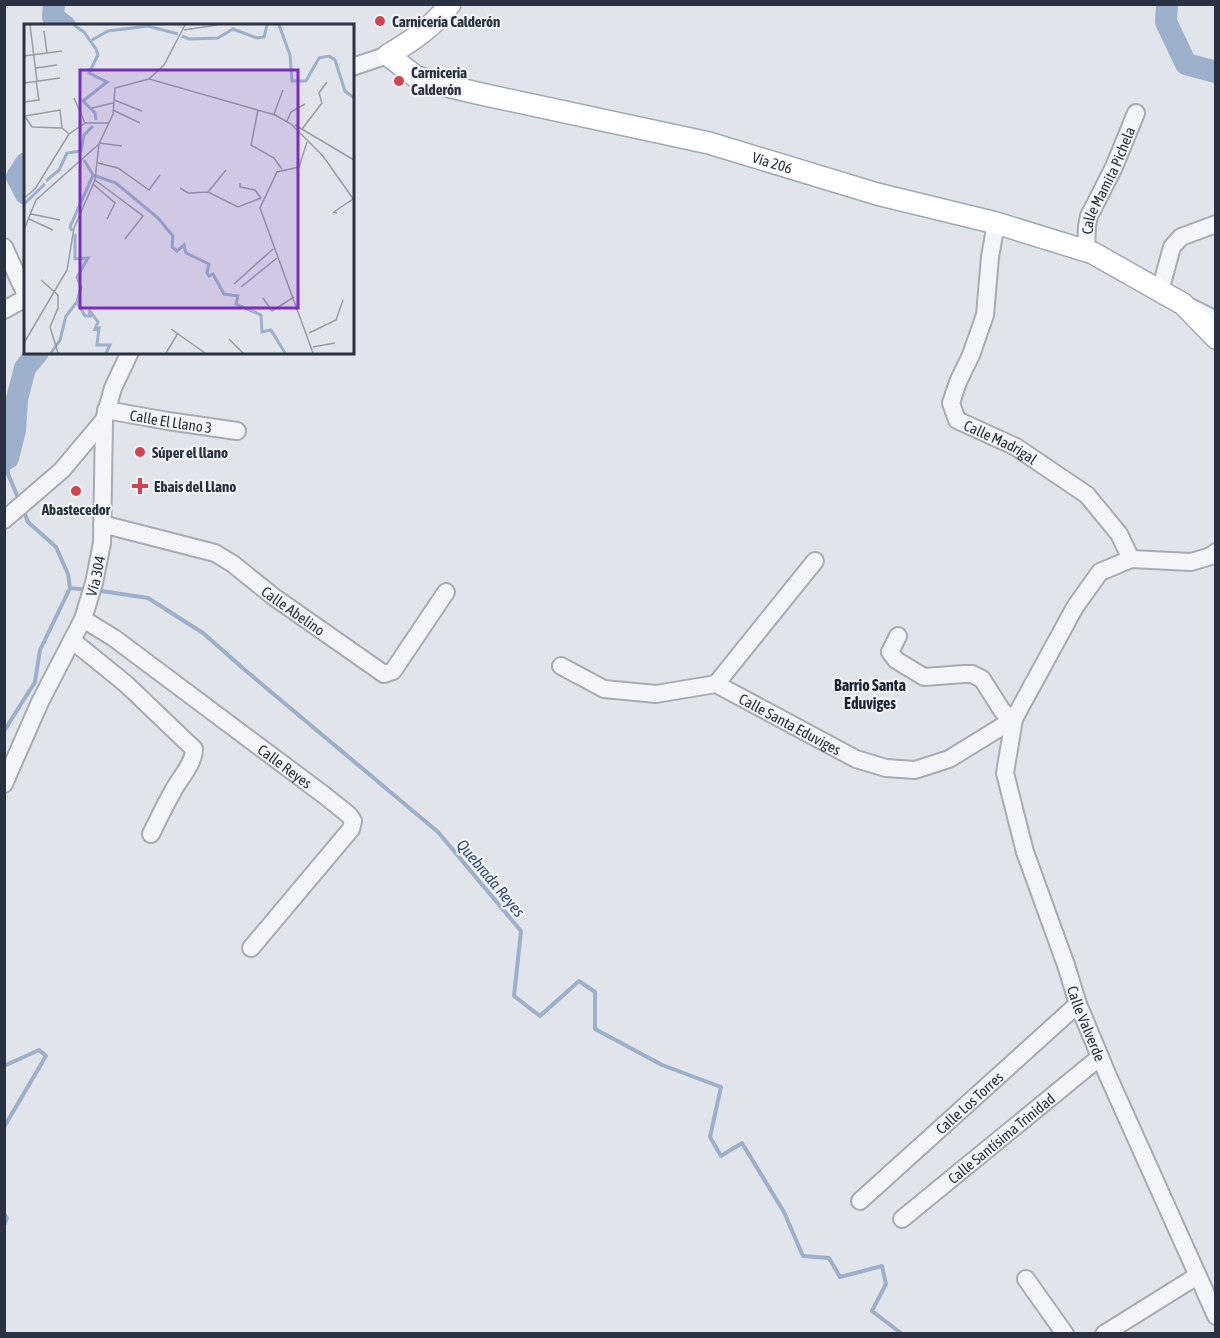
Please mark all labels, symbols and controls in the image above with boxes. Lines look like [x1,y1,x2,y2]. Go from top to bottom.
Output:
place label: Carnicería Calderón [392,13,500,30]
marker: Carnicería Calderón [373,14,387,28]
inset map [24,24,354,354]
place label: Carniceria Calderón [411,64,467,98]
marker: Carniceria Calderón [392,74,406,88]
street label: Calle Mamita Pichela [1078,124,1138,234]
street label: Vía 206 [750,148,794,176]
street label: Calle El Llano 3 [129,406,213,436]
street label: Calle Madrigal [962,416,1040,467]
place label: Súper el llano [152,444,228,461]
marker: Súper el llano [133,445,147,459]
marker: Ebais del Llano [131,477,149,495]
place label: Ebais del Llano [154,478,236,495]
marker: Abastecedor [69,484,83,498]
place label: Abastecedor [41,501,111,518]
street label: Vía 304 [82,554,108,598]
street label: Calle Abelino [258,582,328,639]
district label: Barrio Santa Eduviges [834,676,906,712]
street label: Calle Santa Eduviges [736,690,844,758]
street label: Calle Reyes [255,740,315,792]
water label: Quebrada Reyes [453,836,529,921]
street label: Calle Valverde [1064,984,1109,1064]
street label: Calle Los Torres [932,1068,1006,1137]
street label: Calle Santísima Trinidad [944,1089,1058,1187]

